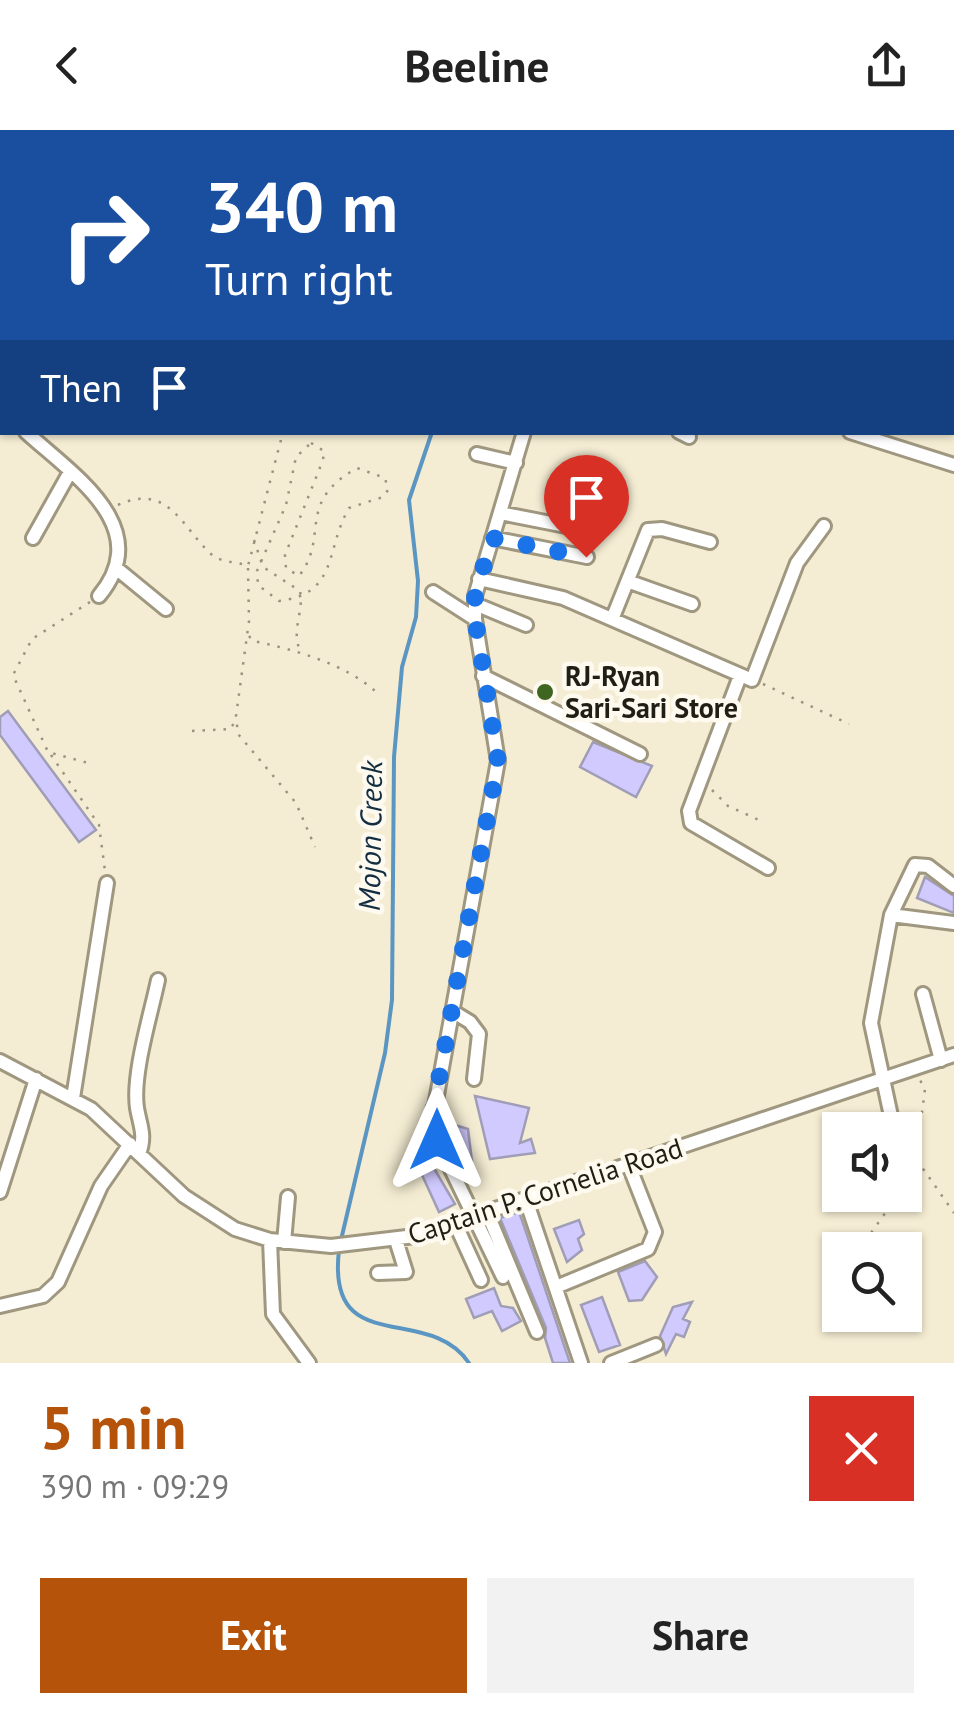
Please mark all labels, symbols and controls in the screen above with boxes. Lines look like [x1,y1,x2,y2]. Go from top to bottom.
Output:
text: Beeline [405,36,549,94]
icon: back [40,38,95,93]
icon: share [859,38,914,93]
text: 340 m [205,161,398,251]
icon: right [40,170,170,300]
text: Turn right [205,249,393,307]
icon: arrive [142,360,197,415]
text: Then [40,363,122,412]
pin [544,455,629,558]
icon: arrive [559,470,614,525]
place label: RJ-Ryan Sari-Sari Store [565,657,738,726]
marker: RJ-Ryan Sari-Sari Store [534,681,556,703]
water label: Mojon Creek [349,759,390,911]
position arrow [385,1088,489,1192]
map controls [822,1112,922,1332]
button: sound [822,1112,922,1212]
street label: Captain P. Cornelia Road [403,1129,687,1252]
button: search [822,1232,922,1332]
text: 5 min [40,1388,186,1466]
button: close [809,1396,914,1501]
text: 390 m · 09:29 [40,1465,229,1507]
button: Exit [40,1578,467,1693]
button: Share [487,1578,914,1693]

